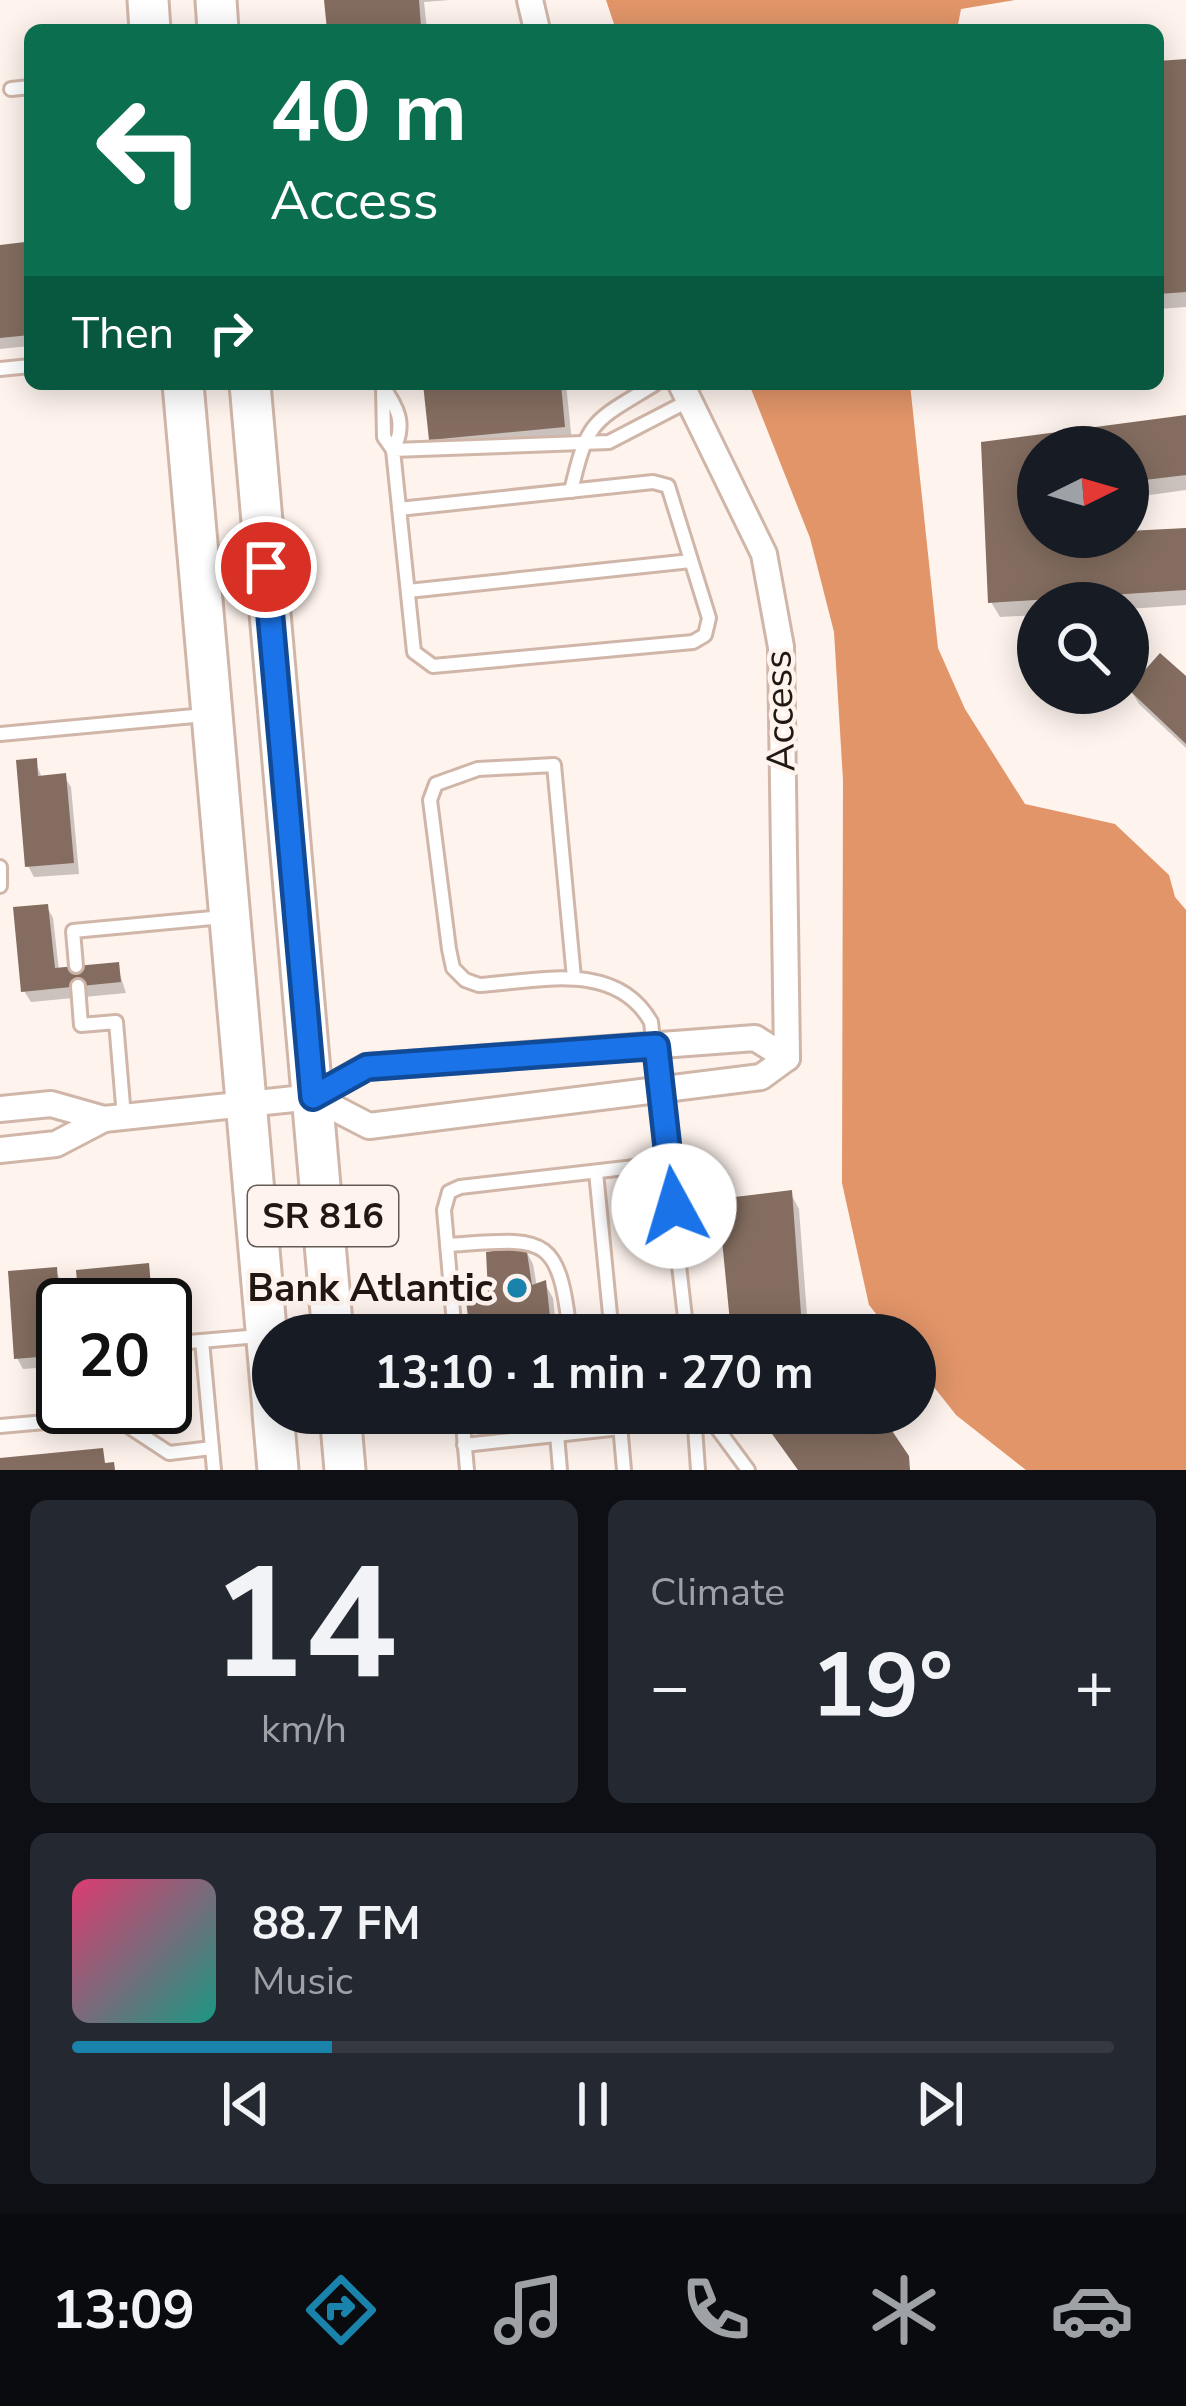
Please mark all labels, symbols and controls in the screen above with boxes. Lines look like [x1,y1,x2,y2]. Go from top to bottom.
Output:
text: 40 m [270,55,467,170]
icon: left [72,72,228,228]
text: Access [270,164,439,238]
icon: right [198,300,264,366]
text: Then [72,303,174,364]
north arrow [1017,426,1149,558]
map controls [1017,426,1149,714]
pin [215,516,317,618]
icon: arrive [233,534,299,600]
button: search [1017,582,1149,714]
street label: Access [751,649,809,773]
position arrow [611,1143,737,1269]
road number: SR 816 [248,1186,398,1246]
place label: Bank Atlantic [247,1262,493,1315]
marker: Bank Atlantic [504,1275,530,1301]
speed limit sign: 20 [36,1278,192,1434]
text: 13:10 · 1 min · 270 m [374,1343,814,1404]
text: 14 [210,1518,398,1731]
text: Climate [650,1566,785,1619]
text: 19° [811,1625,953,1748]
text: − [650,1642,690,1732]
text: + [1074,1642,1114,1732]
text: km/h [261,1703,347,1756]
text: 88.7 FM [252,1894,421,1955]
text: Music [252,1955,353,2008]
icon: previous [213,2071,279,2137]
icon: pause [560,2071,626,2137]
icon: next [907,2071,973,2137]
icon: directions [299,2268,383,2352]
icon: music [487,2268,571,2352]
icon: phone [674,2268,758,2352]
icon: climate [862,2268,946,2352]
icon: car [1050,2268,1134,2352]
text: 13:09 [52,2273,195,2347]

